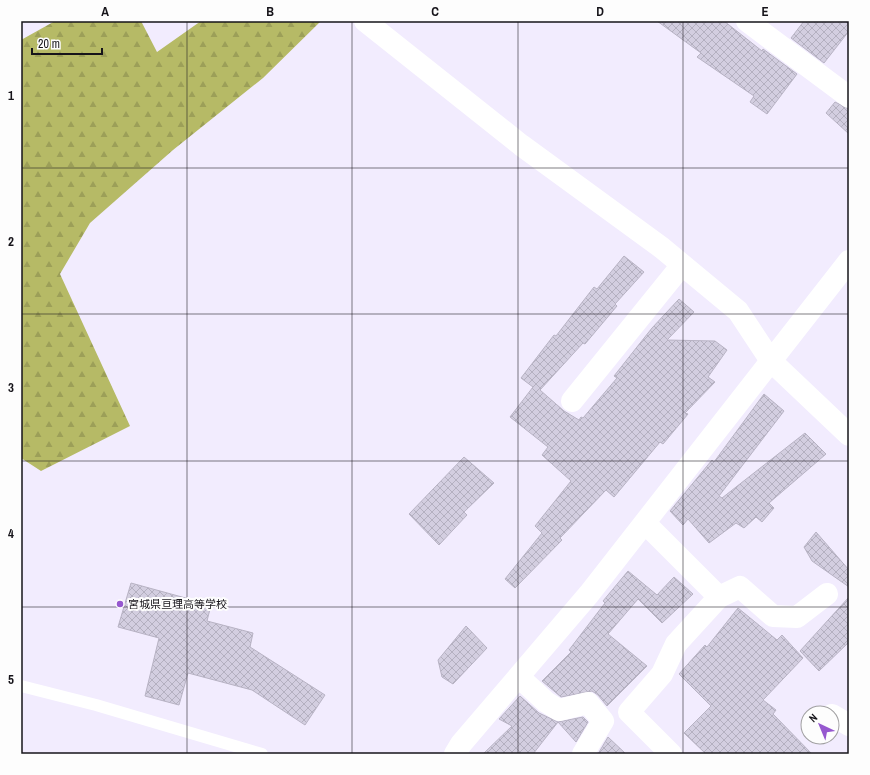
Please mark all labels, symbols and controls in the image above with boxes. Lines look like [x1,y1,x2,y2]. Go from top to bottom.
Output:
text: A [101,3,109,20]
text: B [266,3,274,20]
text: C [431,3,439,20]
text: D [596,3,604,20]
text: E [761,3,769,20]
scale bar [32,30,102,56]
text: 20 m [38,36,60,52]
text: 1 [8,87,14,104]
text: 2 [8,233,14,250]
text: 3 [8,379,14,396]
text: 4 [8,525,14,542]
place label: 宮城県亘理高等学校 [128,597,227,611]
marker: 宮城県亘理高等学校 [115,599,125,609]
text: 5 [8,671,14,688]
north arrow [800,705,840,745]
text: N [806,711,820,725]

